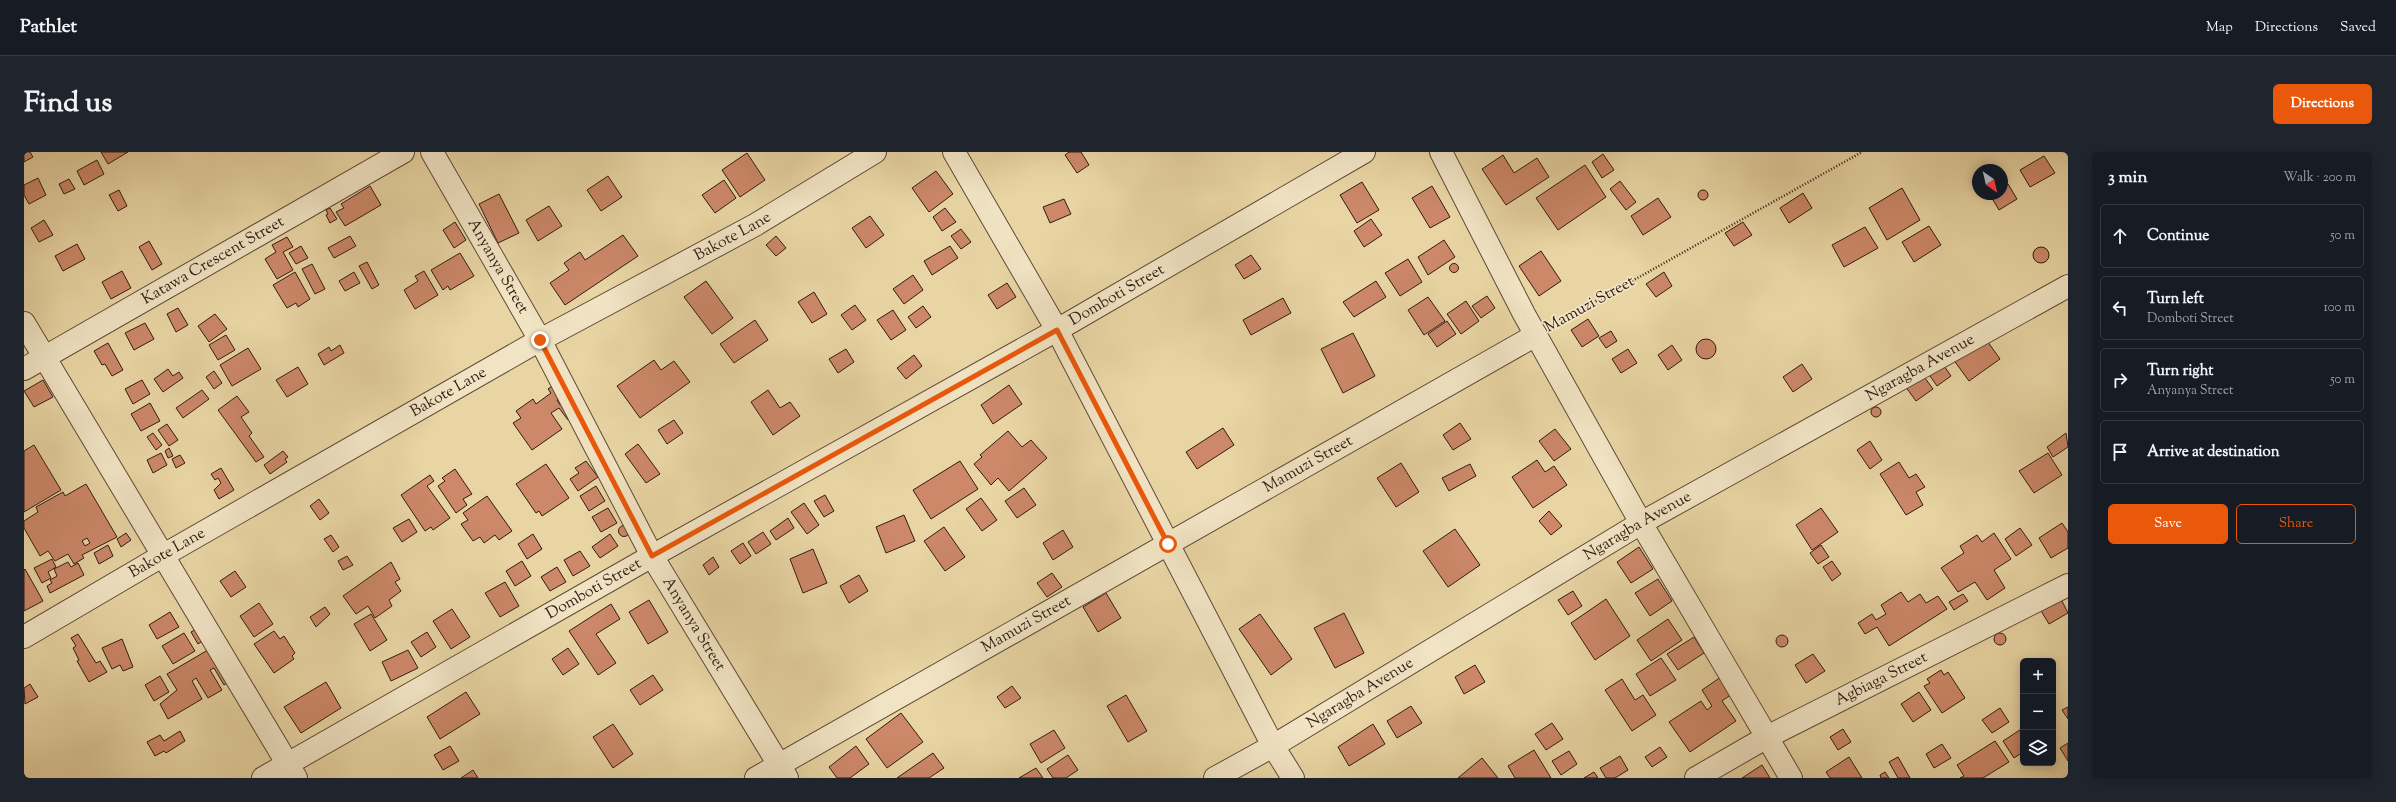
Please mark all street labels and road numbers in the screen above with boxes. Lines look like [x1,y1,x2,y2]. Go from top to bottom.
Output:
street label: Bakote Lane [690,206,776,267]
street label: Katawa Crescent Street [138,210,289,311]
street label: Anyanya Street [461,215,535,319]
street label: Domboti Street [1065,258,1169,332]
street label: Mamuzi Street [1541,271,1640,339]
street label: Ngaragba Avenue [1862,328,1979,407]
street label: Bakote Lane [406,361,491,423]
street label: Mamuzi Street [1259,429,1358,499]
street label: Ngaragba Avenue [1579,486,1696,567]
street label: Bakote Lane [125,522,210,584]
street label: Domboti Street [542,552,646,626]
street label: Anyanya Street [656,573,731,676]
street label: Mamuzi Street [977,590,1076,659]
street label: Agbiaga Street [1831,646,1932,712]
street label: Ngaragba Avenue [1302,652,1418,735]

